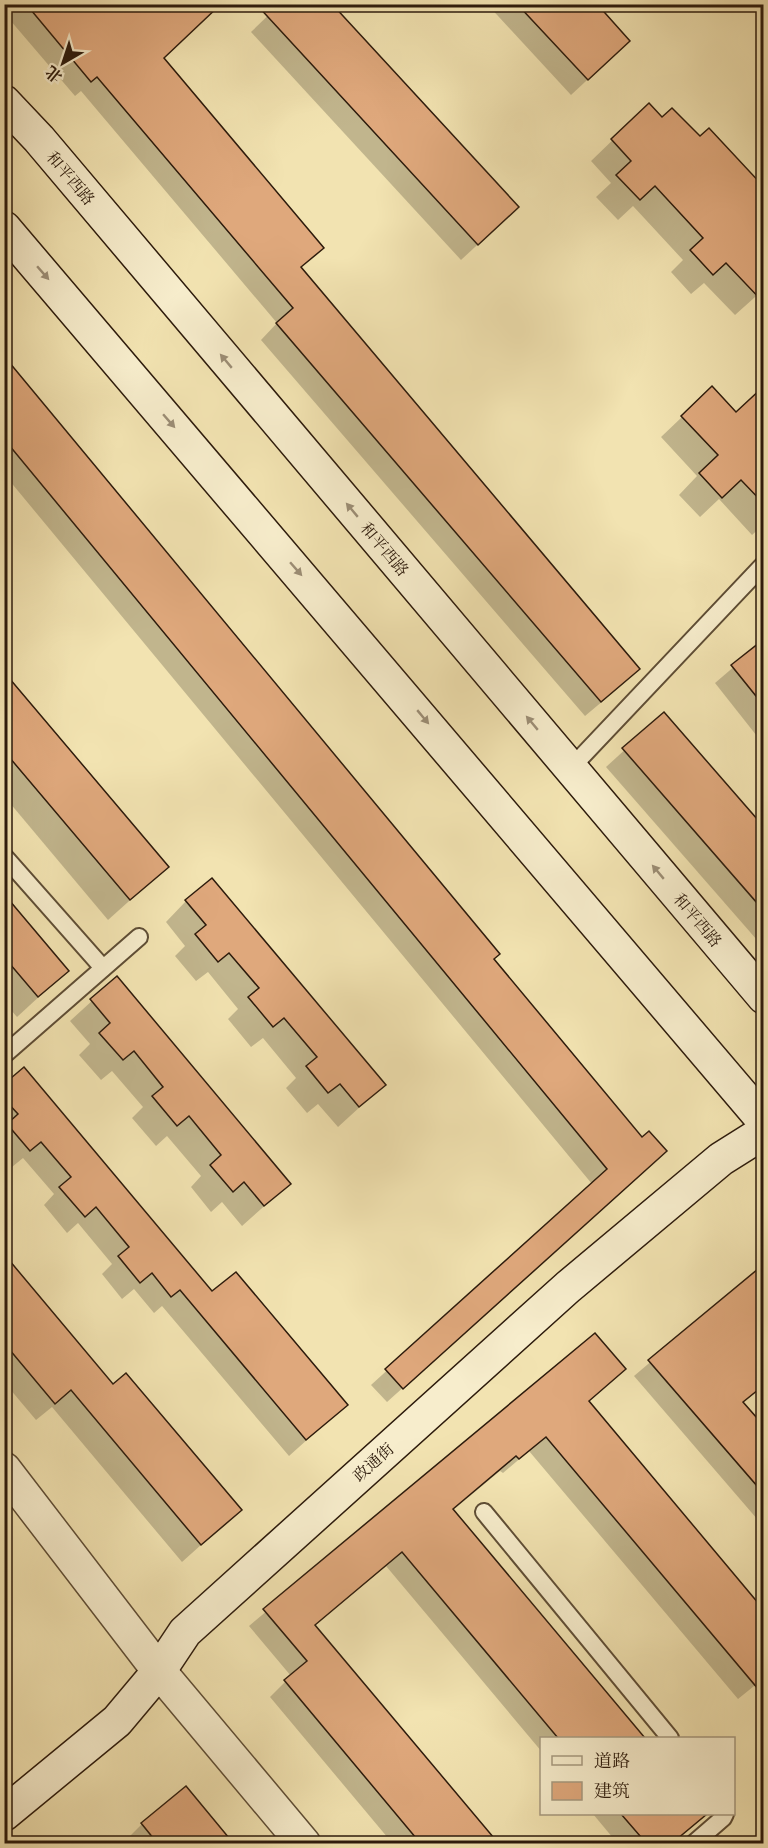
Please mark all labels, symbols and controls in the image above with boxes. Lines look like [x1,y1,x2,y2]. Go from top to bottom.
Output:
north arrow [33,33,93,93]
text: 北 [42,60,68,87]
street label: 和平西路 [40,148,98,211]
one-way arrow [36,265,49,281]
one-way arrow [220,353,233,369]
one-way arrow [162,413,175,428]
one-way arrow [346,503,359,518]
street label: 和平西路 [354,519,412,582]
one-way arrow [289,561,302,576]
one-way arrow [416,709,429,725]
one-way arrow [526,715,539,731]
one-way arrow [652,865,665,880]
street label: 和平西路 [667,890,725,953]
street label: 政通街 [349,1439,400,1488]
legend [540,1737,735,1815]
text: 道路 [594,1750,630,1775]
text: 建筑 [594,1780,630,1805]

